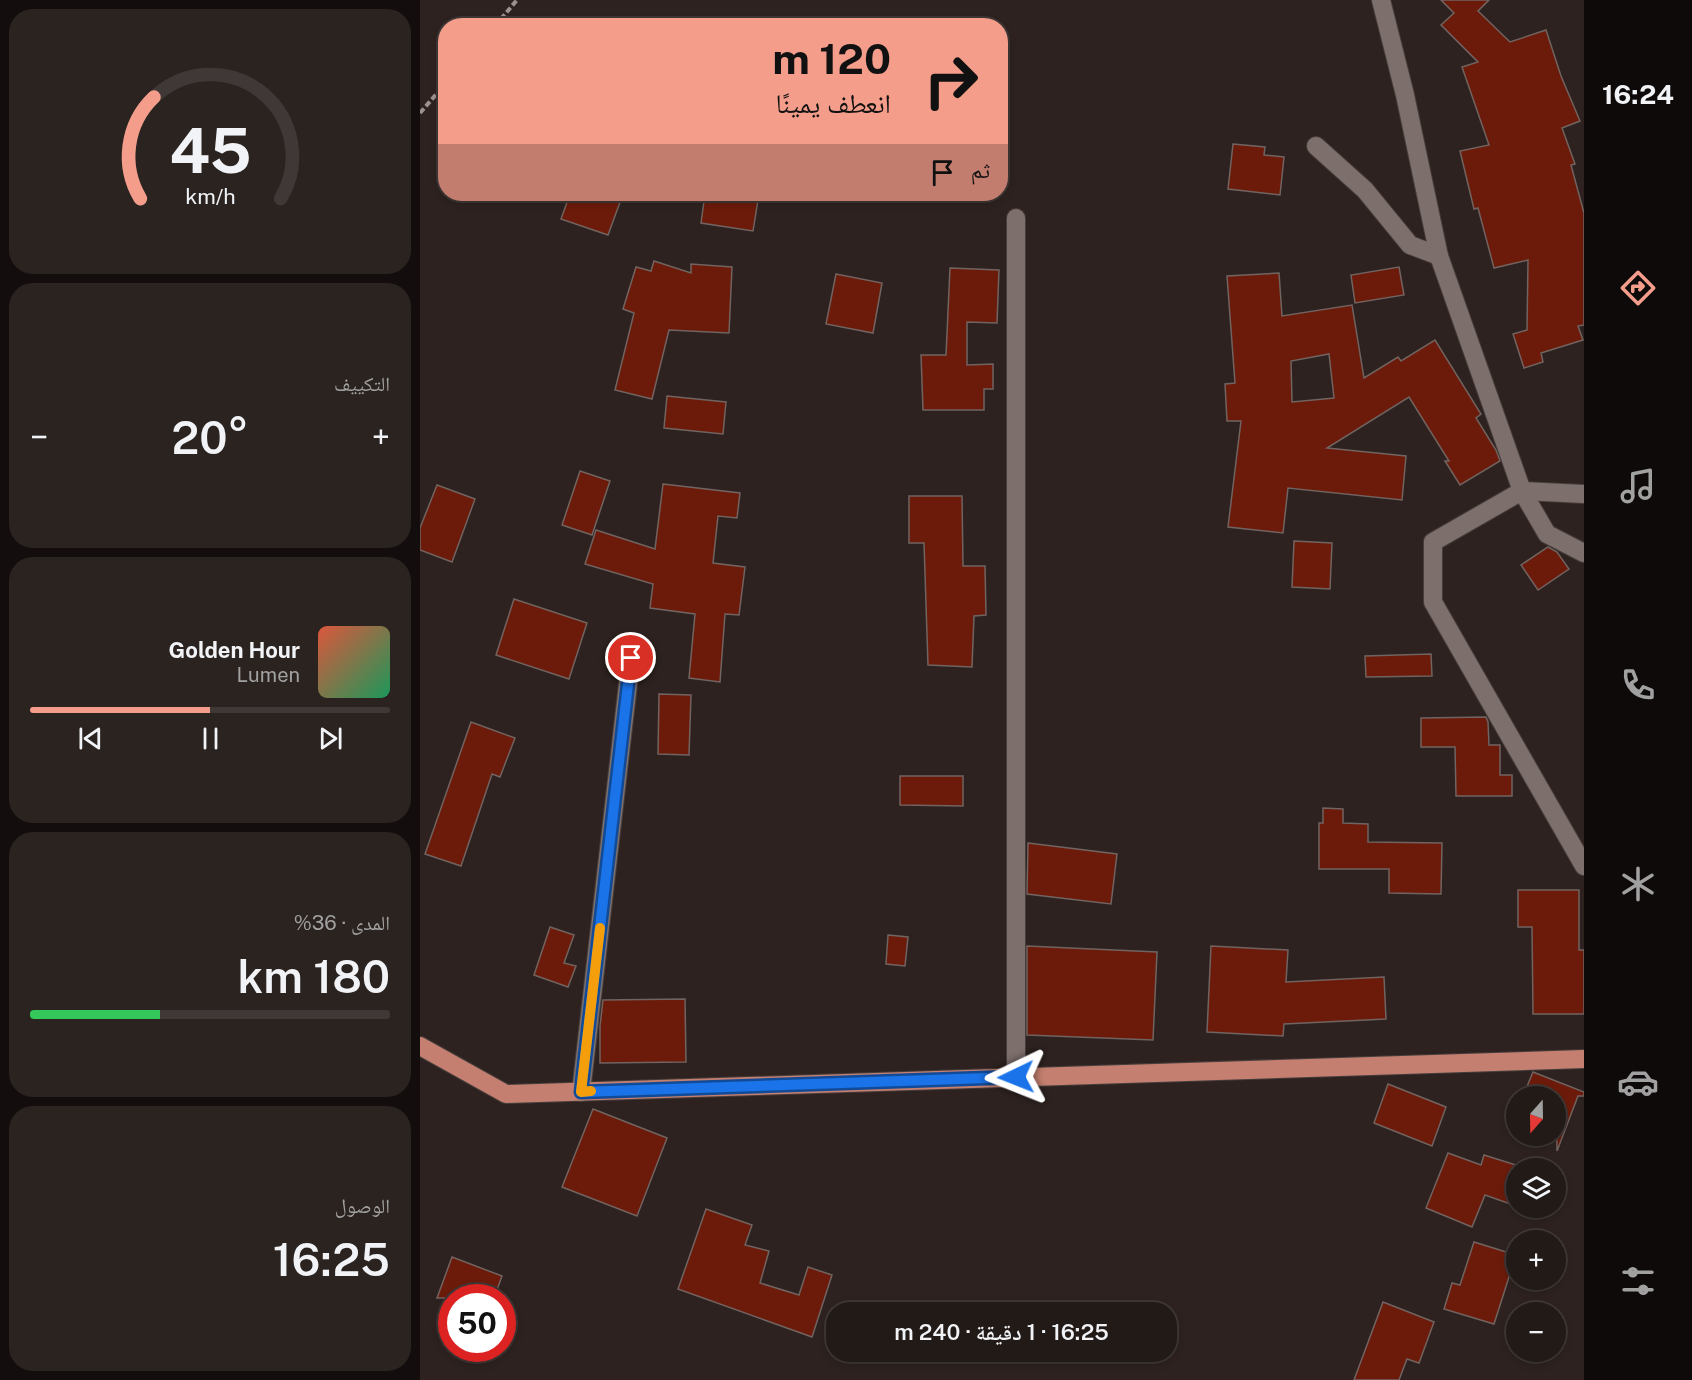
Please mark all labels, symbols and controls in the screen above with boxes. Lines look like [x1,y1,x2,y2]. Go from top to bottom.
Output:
text: 120 m [772,34,891,83]
icon: right [912,42,990,120]
text: 16:24 [1602,78,1674,110]
text: انعطف يمينًا [776,87,891,119]
text: 45 [169,114,251,187]
icon: arrive [926,156,959,189]
text: ثم [971,157,990,183]
text: km/h [185,184,235,209]
icon: directions [1617,267,1659,309]
text: التكييف [334,372,390,396]
text: 20° [171,411,249,464]
text: − [30,418,48,456]
text: + [372,418,390,456]
icon: music [1617,465,1659,507]
pin [605,632,656,683]
text: Golden Hour [169,637,300,663]
icon: arrive [614,641,647,674]
text: Lumen [237,663,300,687]
icon: phone [1617,664,1659,706]
icon: previous [74,722,107,755]
icon: pause [194,722,227,755]
icon: next [314,722,347,755]
icon: climate [1617,863,1659,905]
text: المدى · 36% [294,911,390,935]
text: 180 km [237,950,390,1003]
position arrow [984,1045,1048,1109]
icon: car [1617,1061,1659,1103]
north arrow [1506,1086,1566,1146]
map controls [1506,1086,1566,1362]
button: layers [1506,1158,1566,1218]
text: الوصول [335,1194,390,1218]
button: + [1506,1230,1566,1290]
text: 16:25 [273,1233,390,1286]
icon: filters [1617,1260,1659,1302]
speed limit sign: 50 [438,1284,516,1362]
button: − [1506,1302,1566,1362]
text: 16:25 · 1 دقيقة · 240 m [894,1319,1109,1345]

